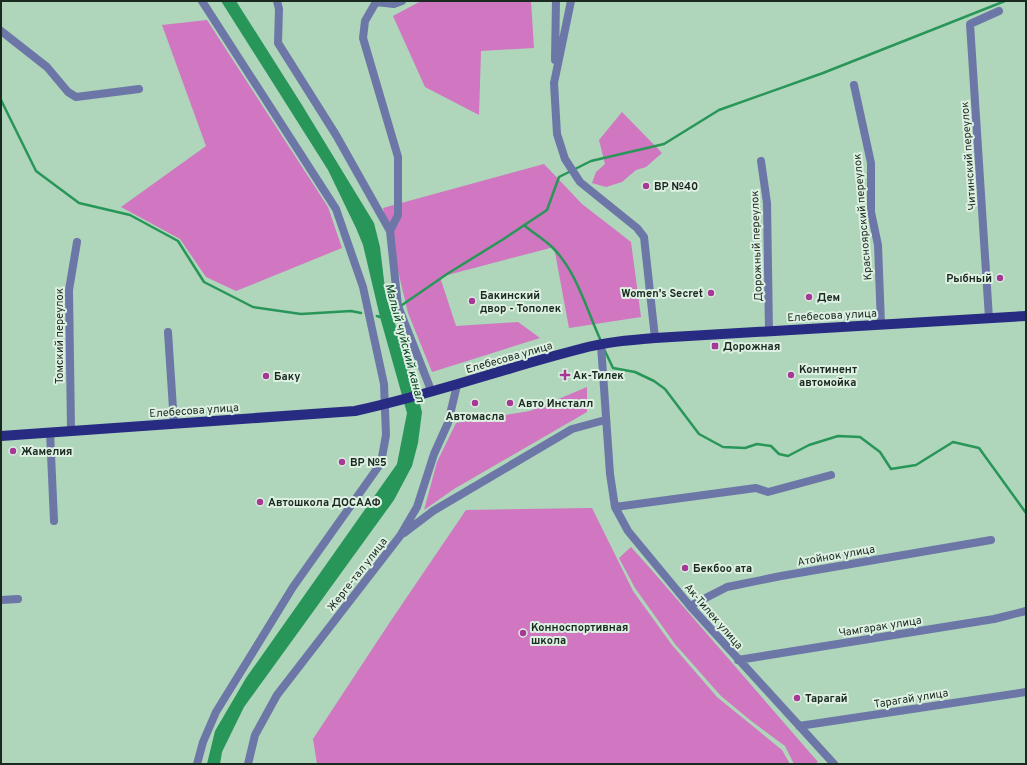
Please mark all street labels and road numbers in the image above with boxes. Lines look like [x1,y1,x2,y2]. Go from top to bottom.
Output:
street label: Читинский переулок [958,101,980,211]
street label: Красноярский переулок [850,153,876,281]
street label: Дорожный переулок [748,190,766,302]
street label: Томский переулок [53,288,67,384]
street label: Елебесова улица [787,307,877,325]
street label: Елебесова улица [464,339,554,377]
street label: Елебесова улица [149,401,239,421]
street label: Жерге-тал улица [325,535,391,614]
street label: Атойнок улица [796,542,876,570]
street label: Ак-Тилек улица [681,581,746,653]
street label: Чамгарак улица [838,613,923,640]
street label: Тарагай улица [873,686,950,712]

